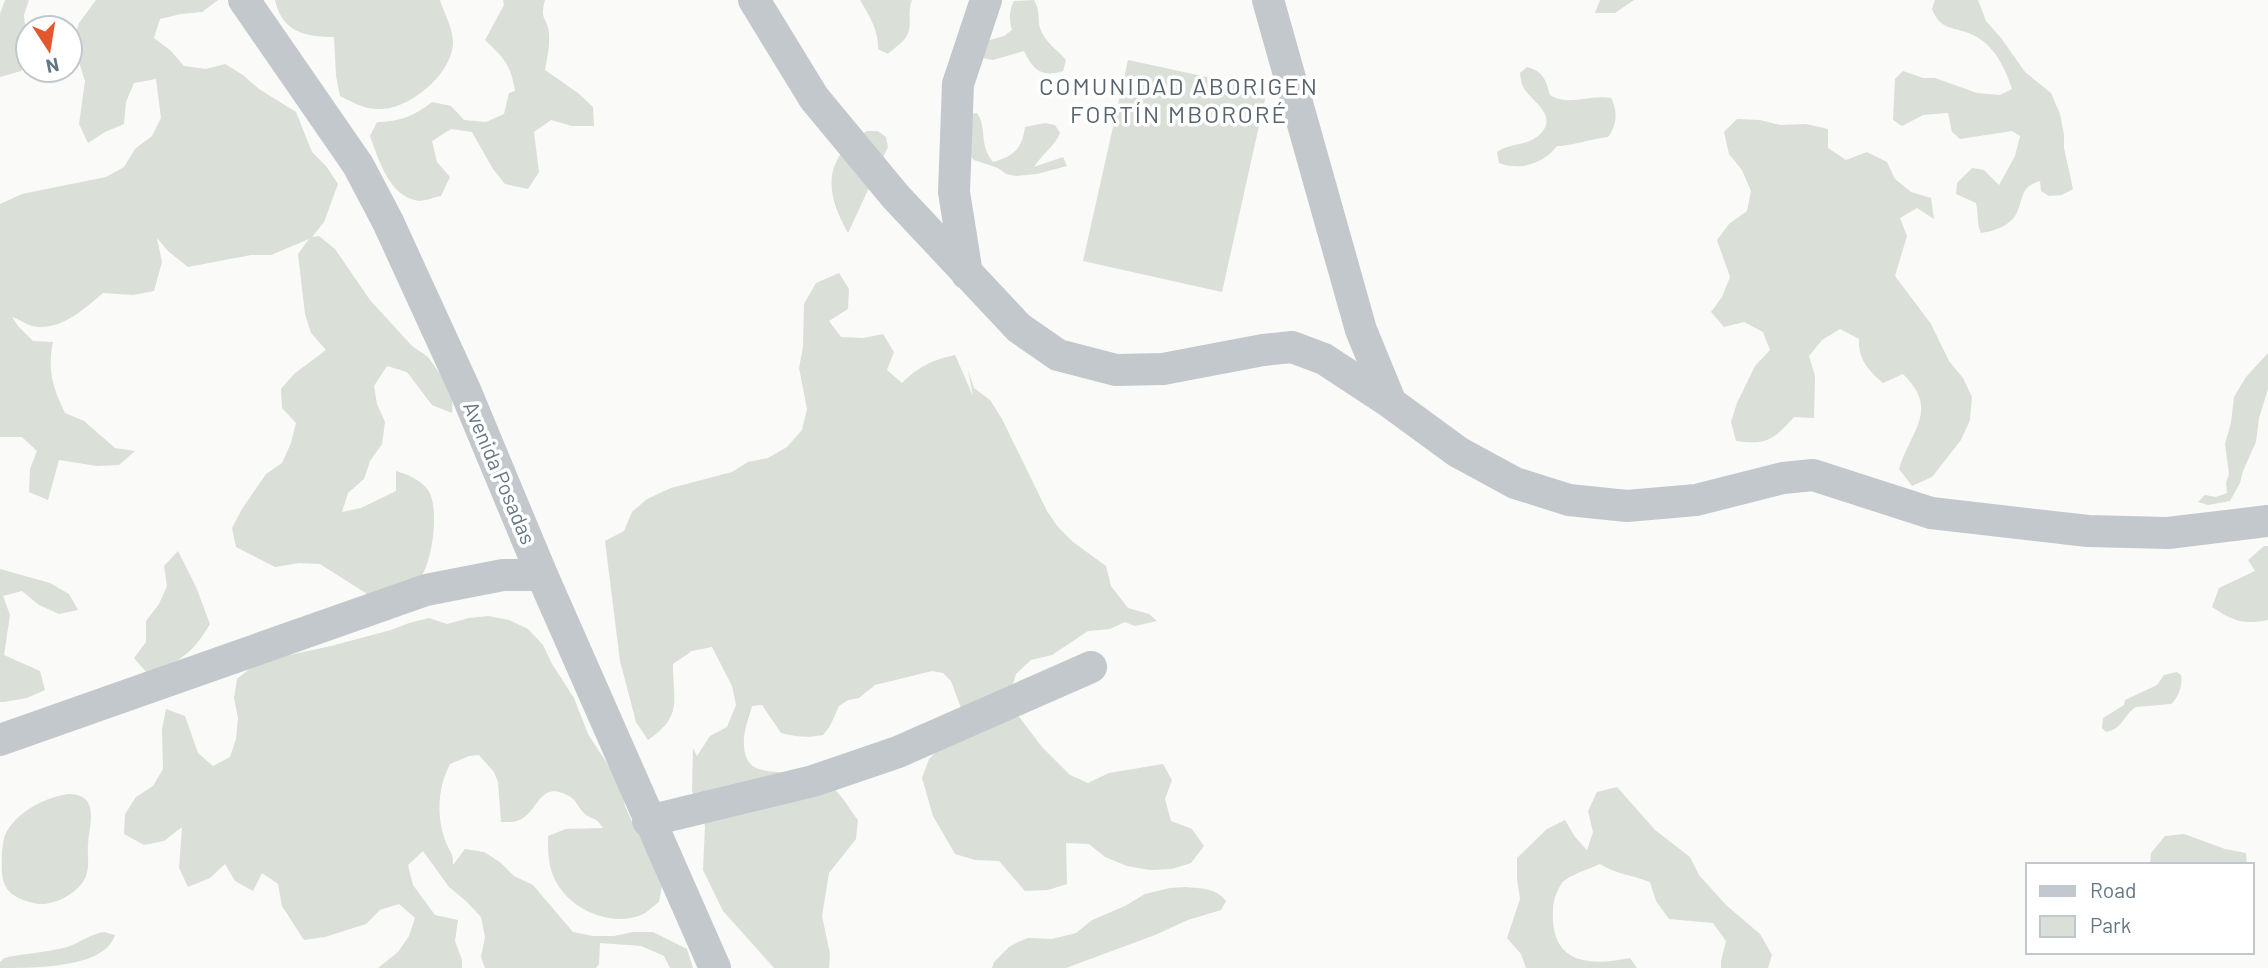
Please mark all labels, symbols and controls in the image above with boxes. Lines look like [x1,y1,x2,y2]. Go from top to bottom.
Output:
north arrow [14,14,84,84]
text: N [44,54,61,79]
district label: COMUNIDAD ABORIGEN FORTÍN MBORORÉ [1039,71,1319,128]
street label: Avenida Posadas [459,397,542,548]
legend [2026,863,2254,954]
text: Road [2090,877,2136,902]
text: Park [2090,912,2131,937]

